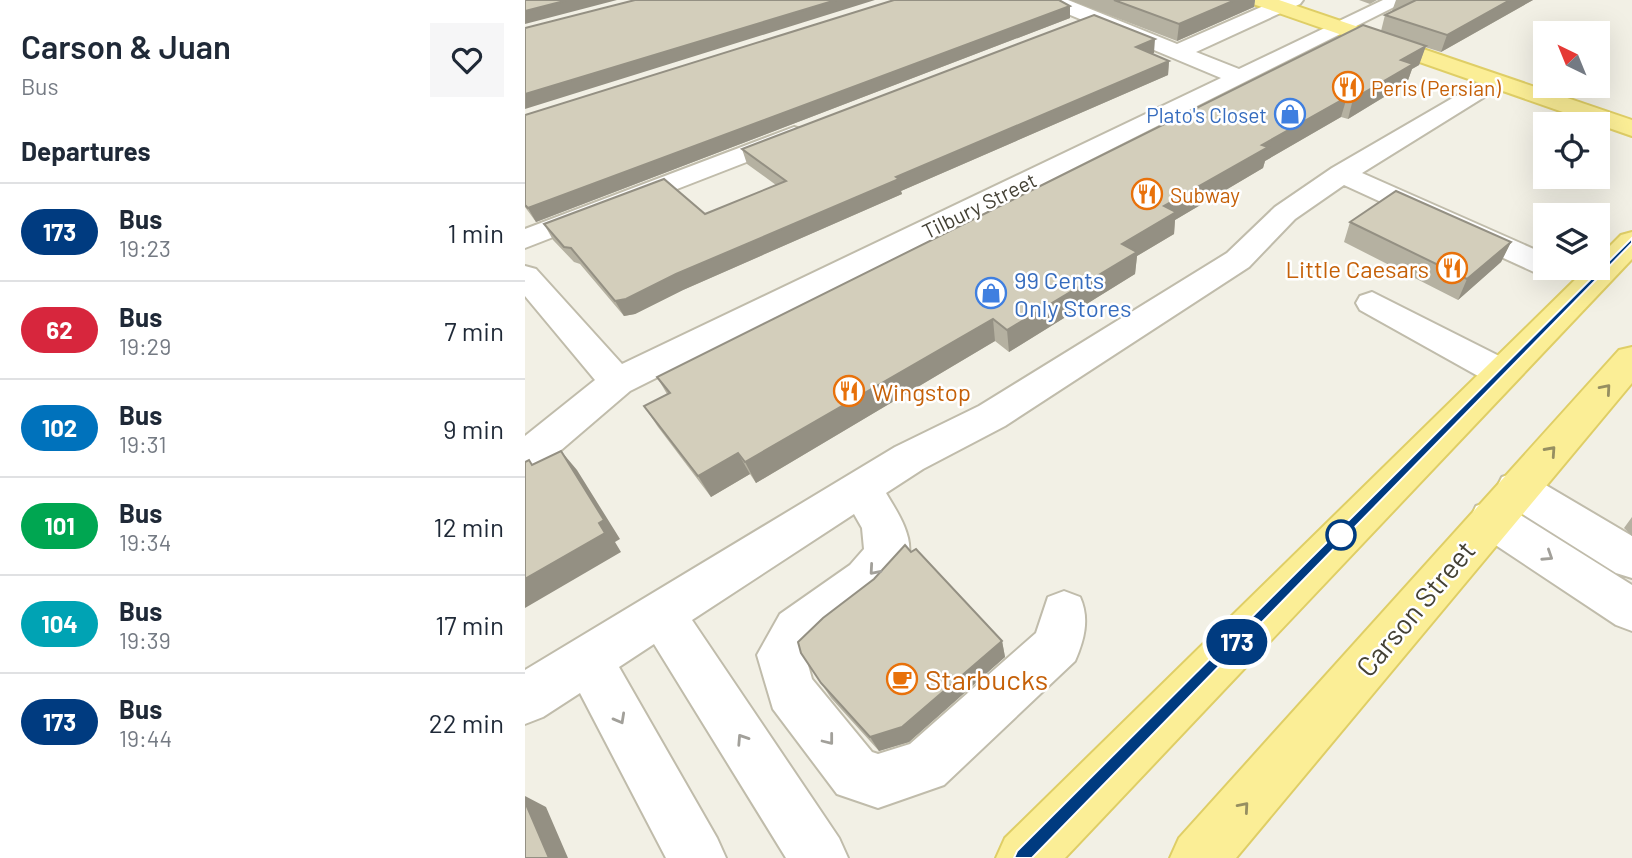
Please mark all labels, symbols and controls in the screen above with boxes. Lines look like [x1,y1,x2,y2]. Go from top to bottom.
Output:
north arrow [1533,21,1610,98]
map controls [1533,21,1610,280]
button: heart [430,23,504,97]
text: Carson & Juan [21,26,231,66]
restaurant icon: Peris (Persian) [1331,70,1365,104]
text: Bus [21,72,59,100]
place label: Peris (Persian) [1371,75,1501,100]
shop icon: Plato's Closet [1273,97,1307,131]
place label: Plato's Closet [1146,102,1267,127]
button: locate [1533,112,1610,189]
text: Departures [21,135,151,166]
street label: Tilbury Street [918,167,1040,243]
restaurant icon: Subway [1130,177,1164,211]
place label: Subway [1170,182,1240,207]
text: Bus [119,203,162,234]
button: layers [1533,203,1610,280]
text: 173 [43,217,76,246]
text: 1 min [448,217,504,248]
text: 19:23 [119,234,171,262]
restaurant icon: Little Caesars [1435,251,1469,285]
place label: Little Caesars [1285,254,1429,283]
place label: 99 Cents Only Stores [1014,265,1131,322]
shop icon: 99 Cents Only Stores [974,276,1008,310]
text: Bus [119,301,162,332]
text: 62 [46,315,73,344]
text: 7 min [444,315,504,346]
text: 19:29 [119,332,171,360]
restaurant icon: Wingstop [832,374,866,408]
place label: Wingstop [872,377,971,406]
one-way arrow [1598,385,1610,398]
text: Bus [119,399,162,430]
text: 102 [42,413,77,442]
text: 9 min [443,413,504,444]
text: 19:31 [119,430,167,458]
one-way arrow [1543,446,1555,459]
text: Bus [119,497,162,528]
text: 101 [44,511,75,540]
text: 12 min [434,511,504,542]
unlabelled marker [1326,520,1356,550]
text: 19:34 [119,528,171,556]
street label: Carson Street [1348,533,1482,683]
one-way arrow [1541,548,1554,561]
one-way arrow [870,561,882,574]
text: Bus [119,595,162,626]
text: 104 [41,609,78,638]
text: 17 min [435,609,504,640]
line badge: 173 [1197,619,1277,665]
text: 19:39 [119,626,171,654]
text: 173 [1220,627,1254,656]
cafe icon: Starbucks [885,662,919,696]
place label: Starbucks [925,662,1048,696]
text: Bus [119,693,162,724]
text: 173 [43,707,76,736]
text: 22 min [429,707,504,738]
one-way arrow [612,711,625,724]
text: 19:44 [119,724,172,752]
one-way arrow [821,732,833,745]
one-way arrow [738,734,750,747]
one-way arrow [1236,802,1248,815]

